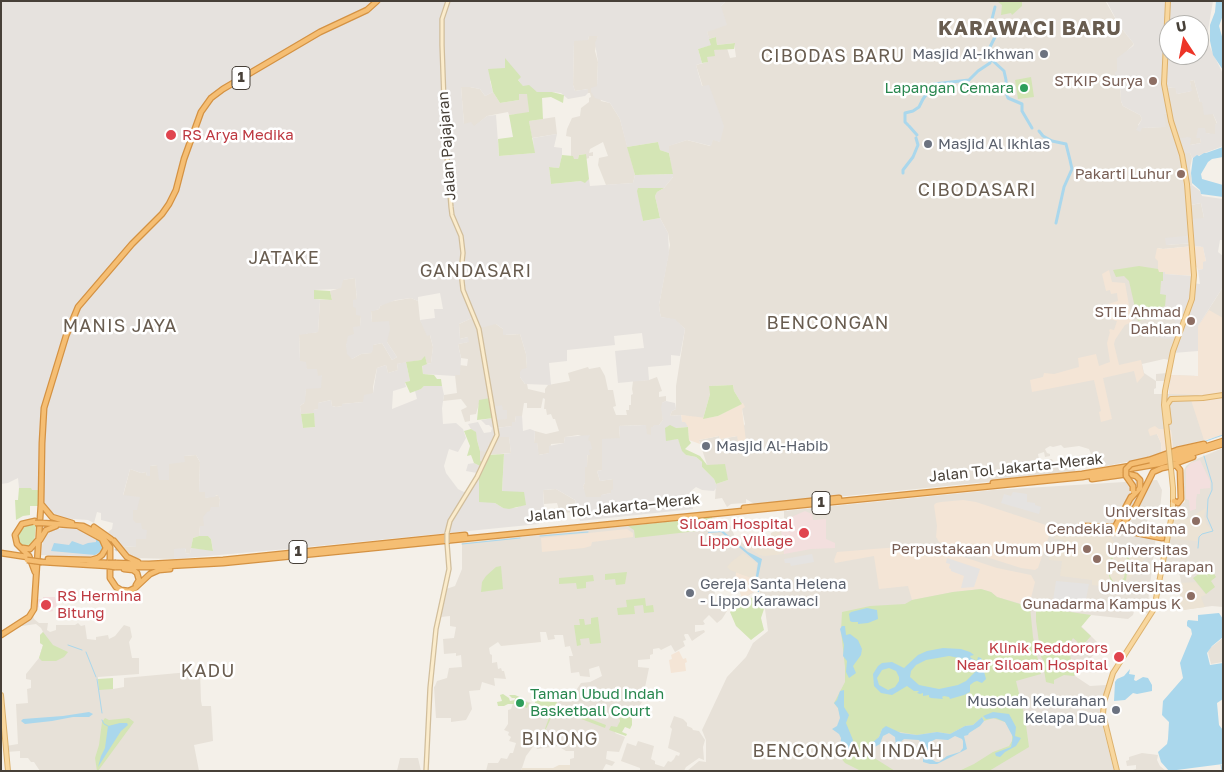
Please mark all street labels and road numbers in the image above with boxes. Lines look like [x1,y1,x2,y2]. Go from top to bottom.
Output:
road number: 1 [232,66,250,90]
street label: Jalan Pajajaran [434,91,460,201]
street label: Jalan Tol Jakarta–Merak [928,450,1104,486]
street label: Jalan Tol Jakarta–Merak [525,490,701,526]
road number: 1 [812,492,830,514]
road number: 1 [289,540,307,564]

